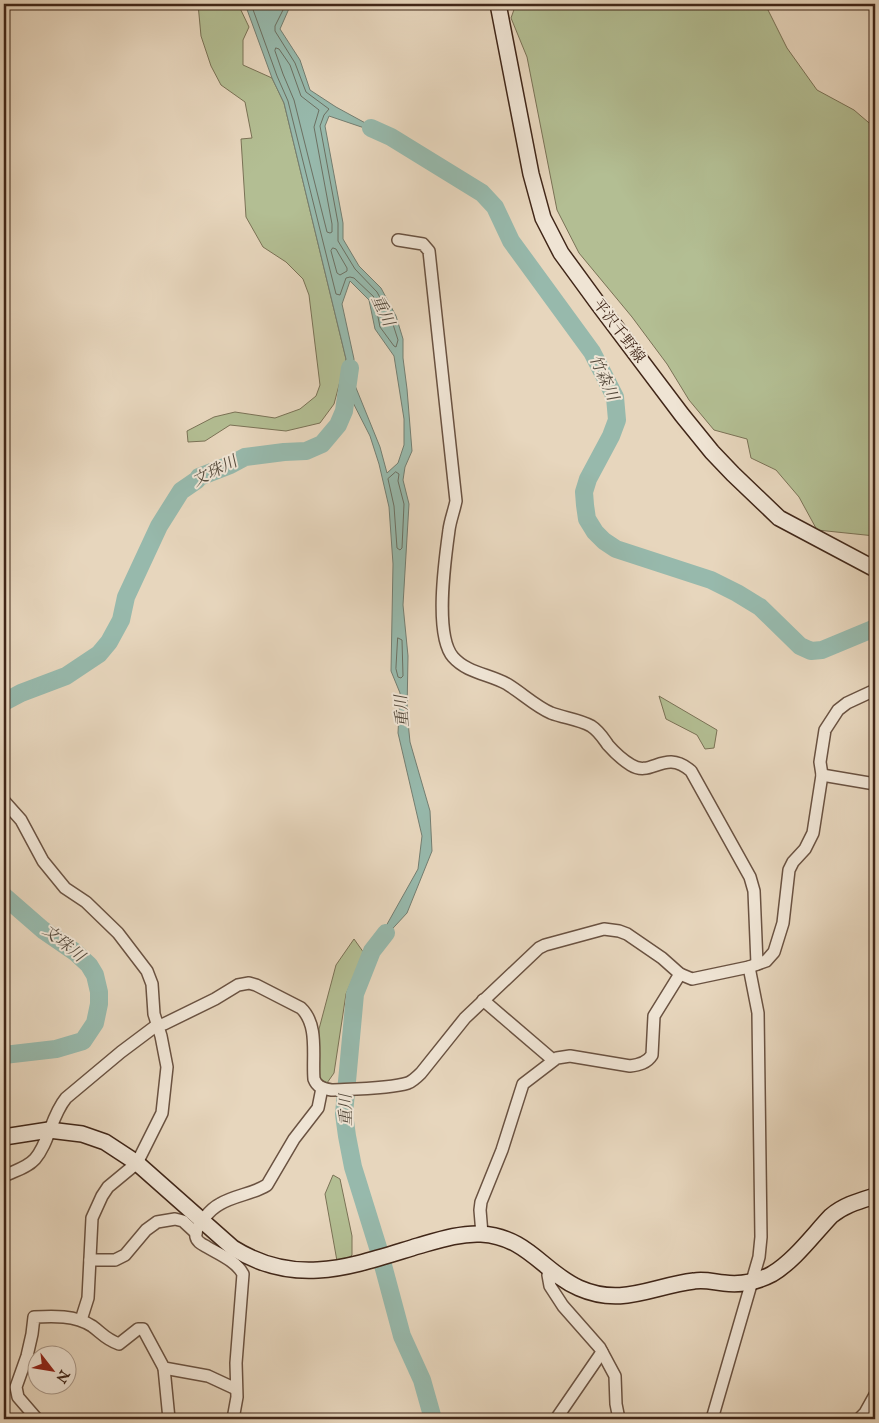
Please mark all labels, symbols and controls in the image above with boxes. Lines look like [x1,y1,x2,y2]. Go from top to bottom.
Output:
water label: 重川 [366,292,399,332]
street label: 平沢千野線 [589,295,649,367]
water label: 竹森川 [584,352,623,406]
water label: 文珠川 [189,451,243,492]
water label: 重川 [392,692,414,728]
water label: 文珠川 [38,921,89,968]
water label: 重川 [337,1092,357,1126]
north arrow [28,1346,78,1396]
text: N [51,1365,74,1386]

